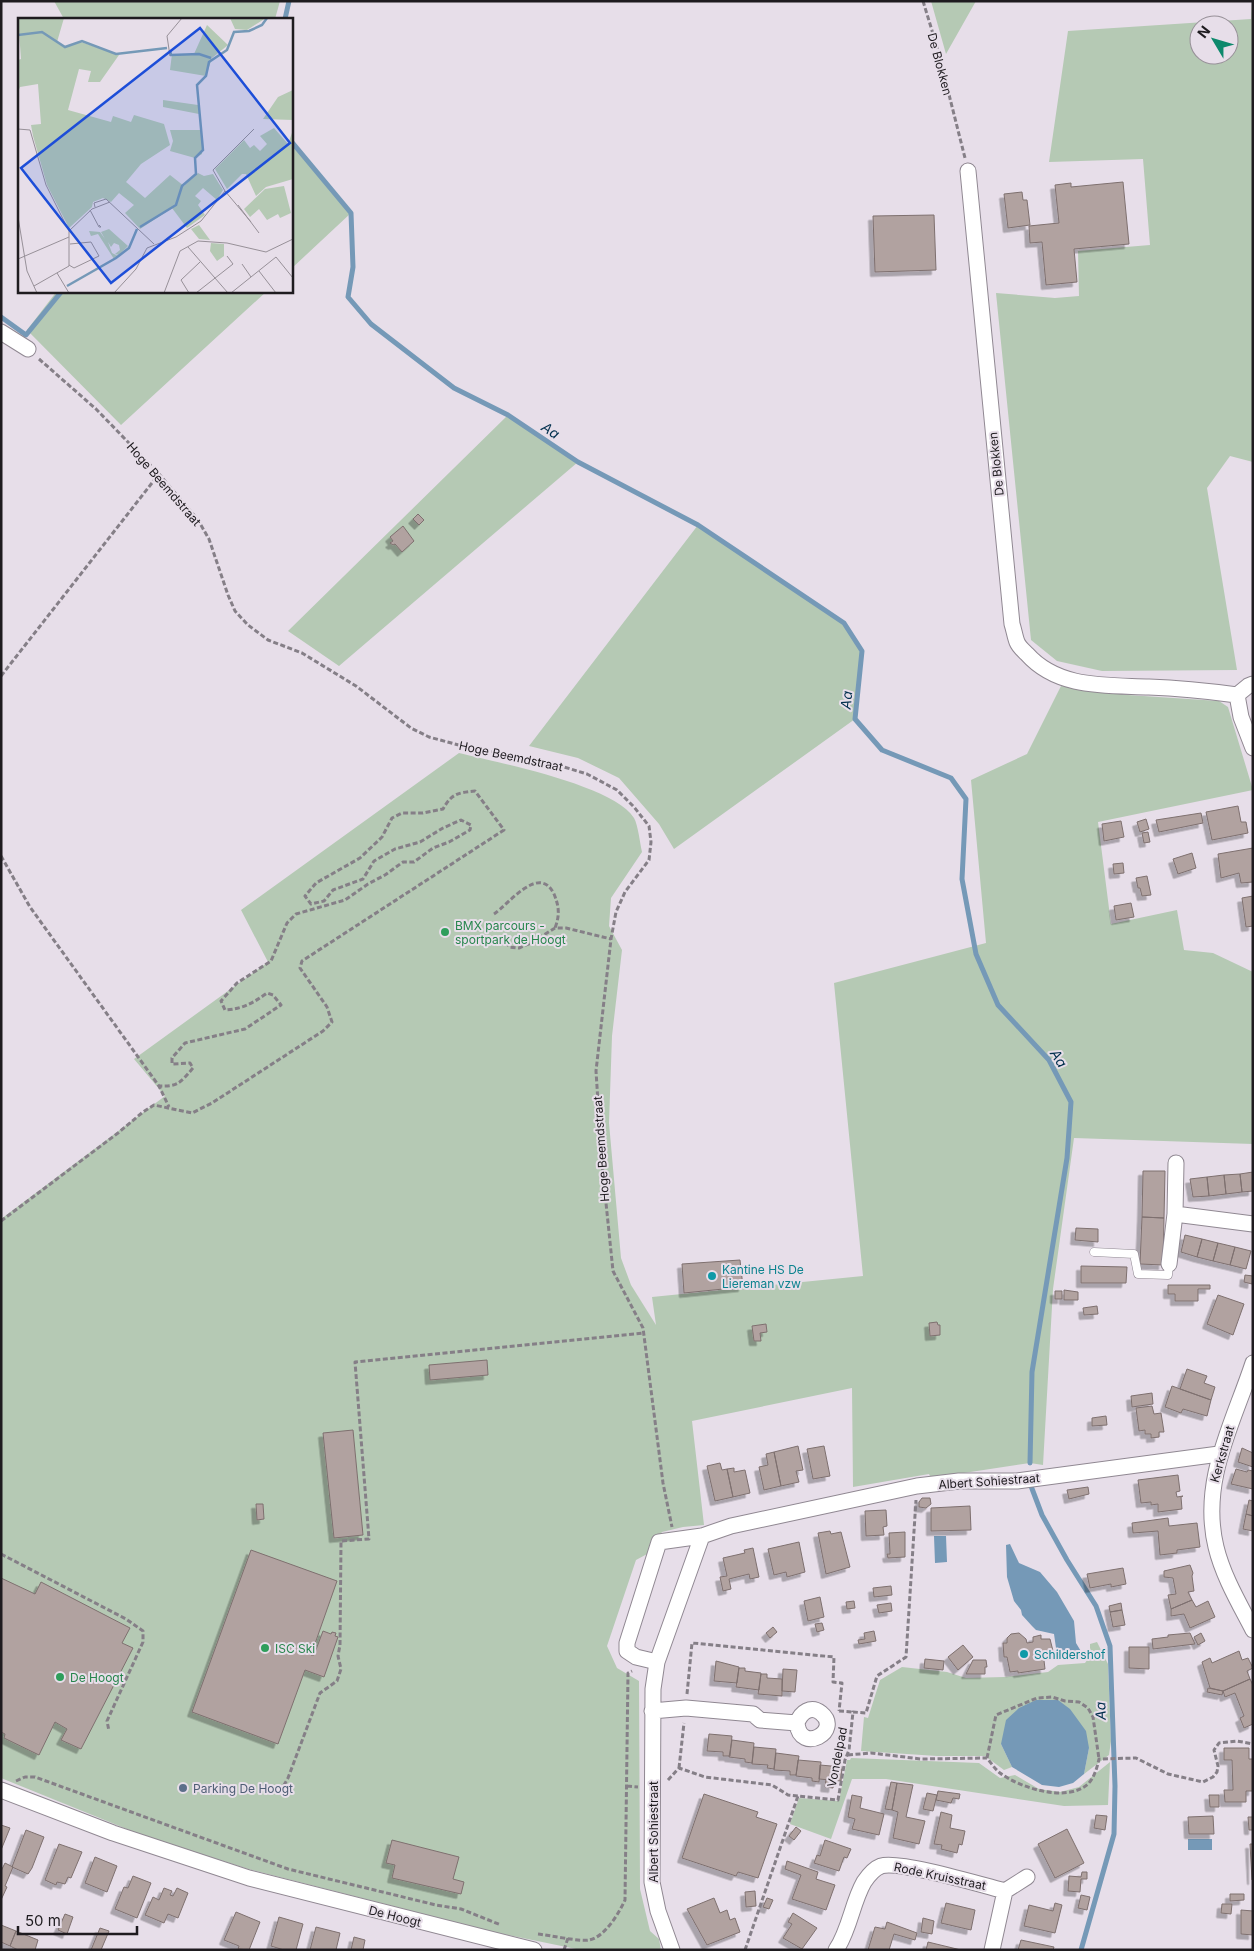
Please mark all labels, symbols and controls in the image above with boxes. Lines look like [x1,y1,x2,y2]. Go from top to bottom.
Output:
north arrow [1189,15,1239,65]
inset map [18,18,292,292]
text: N [1193,22,1213,41]
street label: De Blokken [924,31,956,97]
water label: Aa [538,417,564,442]
street label: De Blokken [985,431,1007,497]
street label: Hoge Beemdstraat [124,439,204,529]
water label: Aa [836,690,855,711]
street label: Hoge Beemdstraat [458,738,564,774]
place label: BMX parcours - sportpark de Hoogt [455,918,566,947]
marker: BMX parcours - sportpark de Hoogt [439,926,451,938]
water label: Aa [1046,1045,1071,1071]
street label: Hoge Beemdstraat [590,1096,612,1202]
place label: Kantine HS De Liereman vzw [722,1262,804,1291]
marker: Kantine HS De Liereman vzw [706,1270,718,1282]
street label: Kerkstraat [1207,1424,1237,1484]
street label: Albert Sohiestraat [938,1470,1040,1492]
place label: ISC Ski [275,1641,315,1656]
marker: ISC Ski [259,1642,271,1654]
place label: Schildershof [1034,1647,1106,1662]
marker: Schildershof [1018,1648,1030,1660]
place label: De Hoogt [70,1670,124,1685]
marker: De Hoogt [54,1671,66,1683]
water label: Aa [1091,1701,1109,1721]
street label: Vondelpad [824,1726,850,1788]
place label: Parking De Hoogt [193,1781,293,1796]
street label: Albert Sohiestraat [646,1781,661,1883]
marker: Parking De Hoogt [177,1782,189,1794]
street label: Rode Kruisstraat [893,1859,987,1893]
street label: De Hoogt [367,1902,423,1930]
scale bar [18,1904,136,1936]
text: 50 m [25,1911,61,1930]

